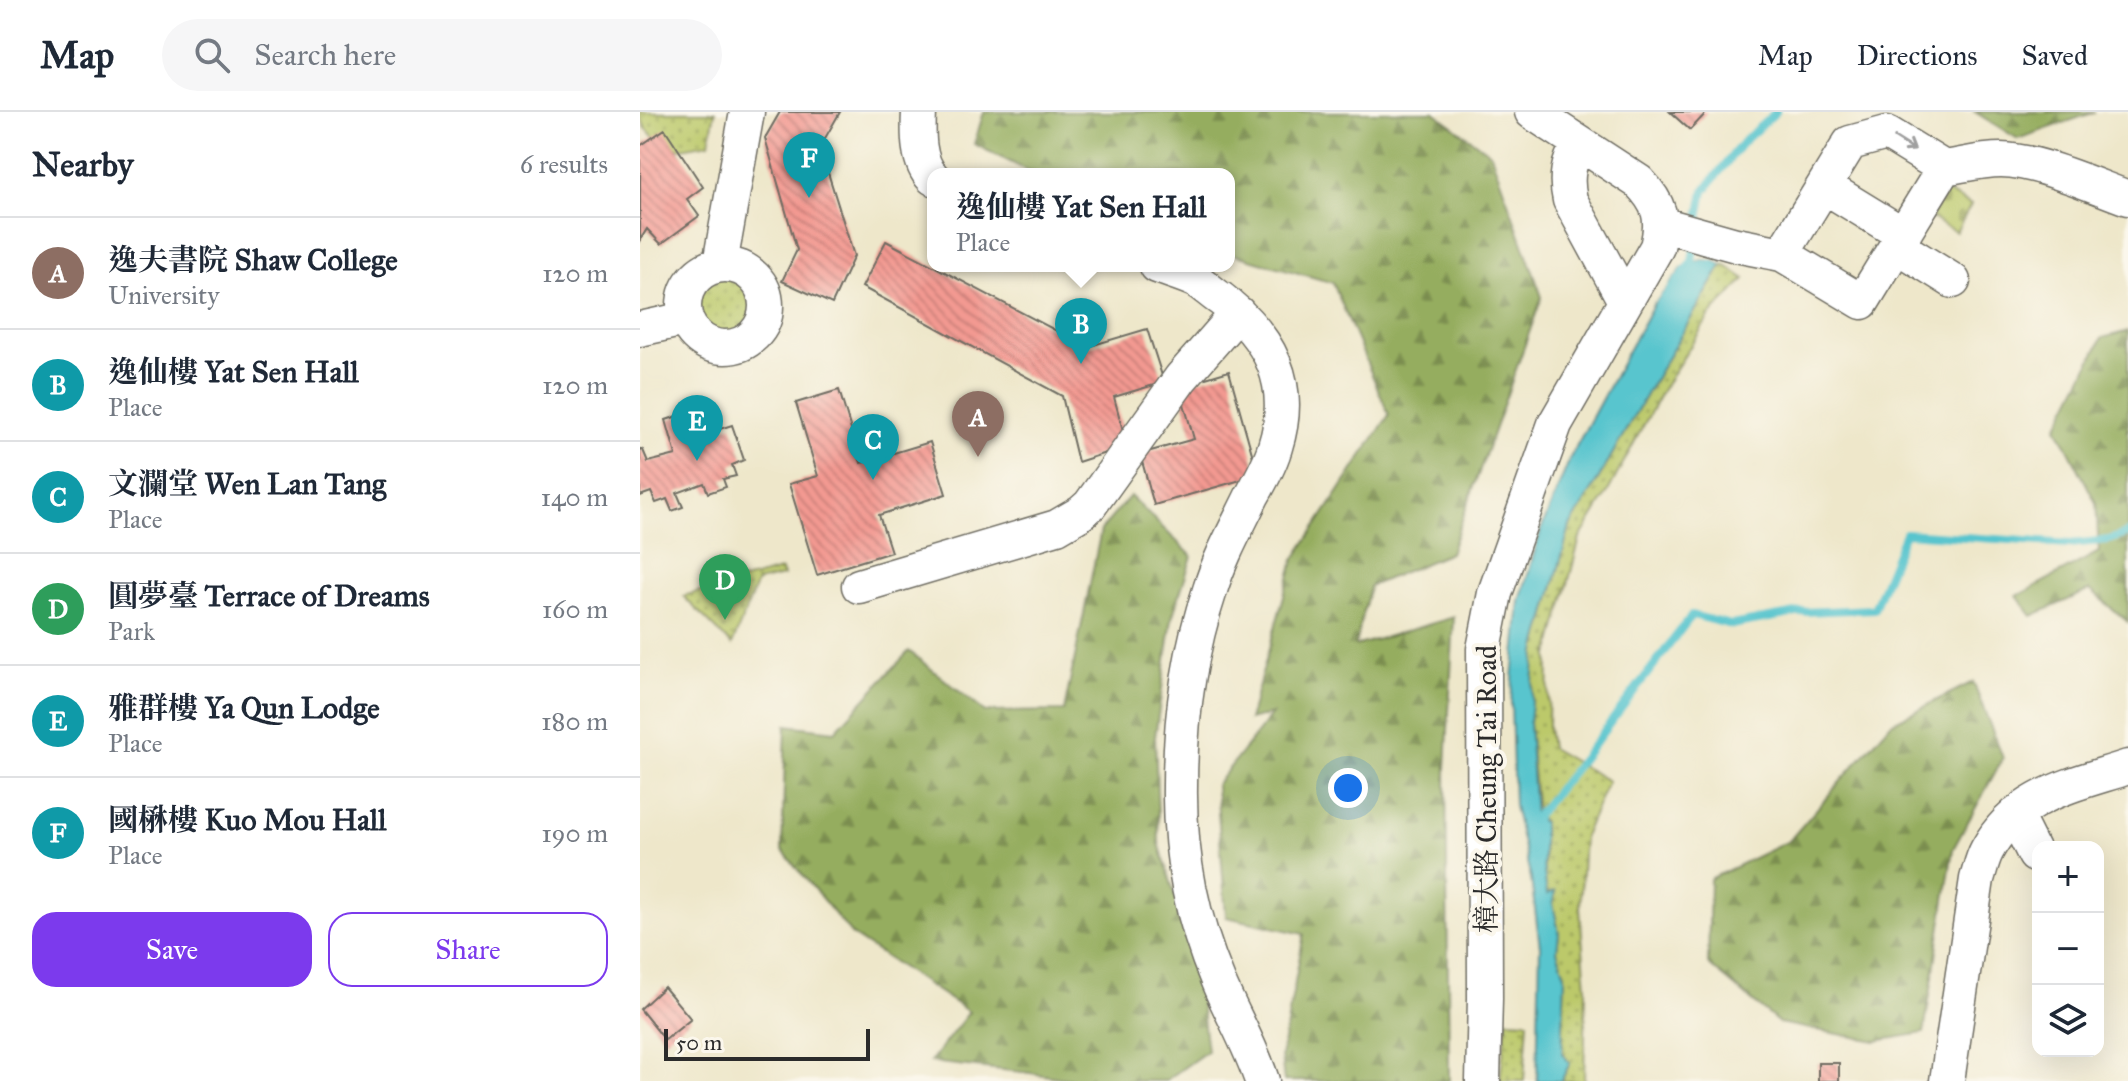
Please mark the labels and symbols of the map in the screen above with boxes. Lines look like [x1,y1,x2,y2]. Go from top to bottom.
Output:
pin: F [783,132,835,198]
one-way arrow [1893,137,1916,153]
pin: B [1055,298,1107,364]
pin: A [952,391,1004,457]
pin: E [671,395,723,461]
pin: C [847,414,899,480]
pin: D [699,554,751,620]
street label: 樟大路 Cheung Tai Road [1469,645,1504,933]
your location [1328,768,1368,808]
scale bar [664,1025,870,1061]

